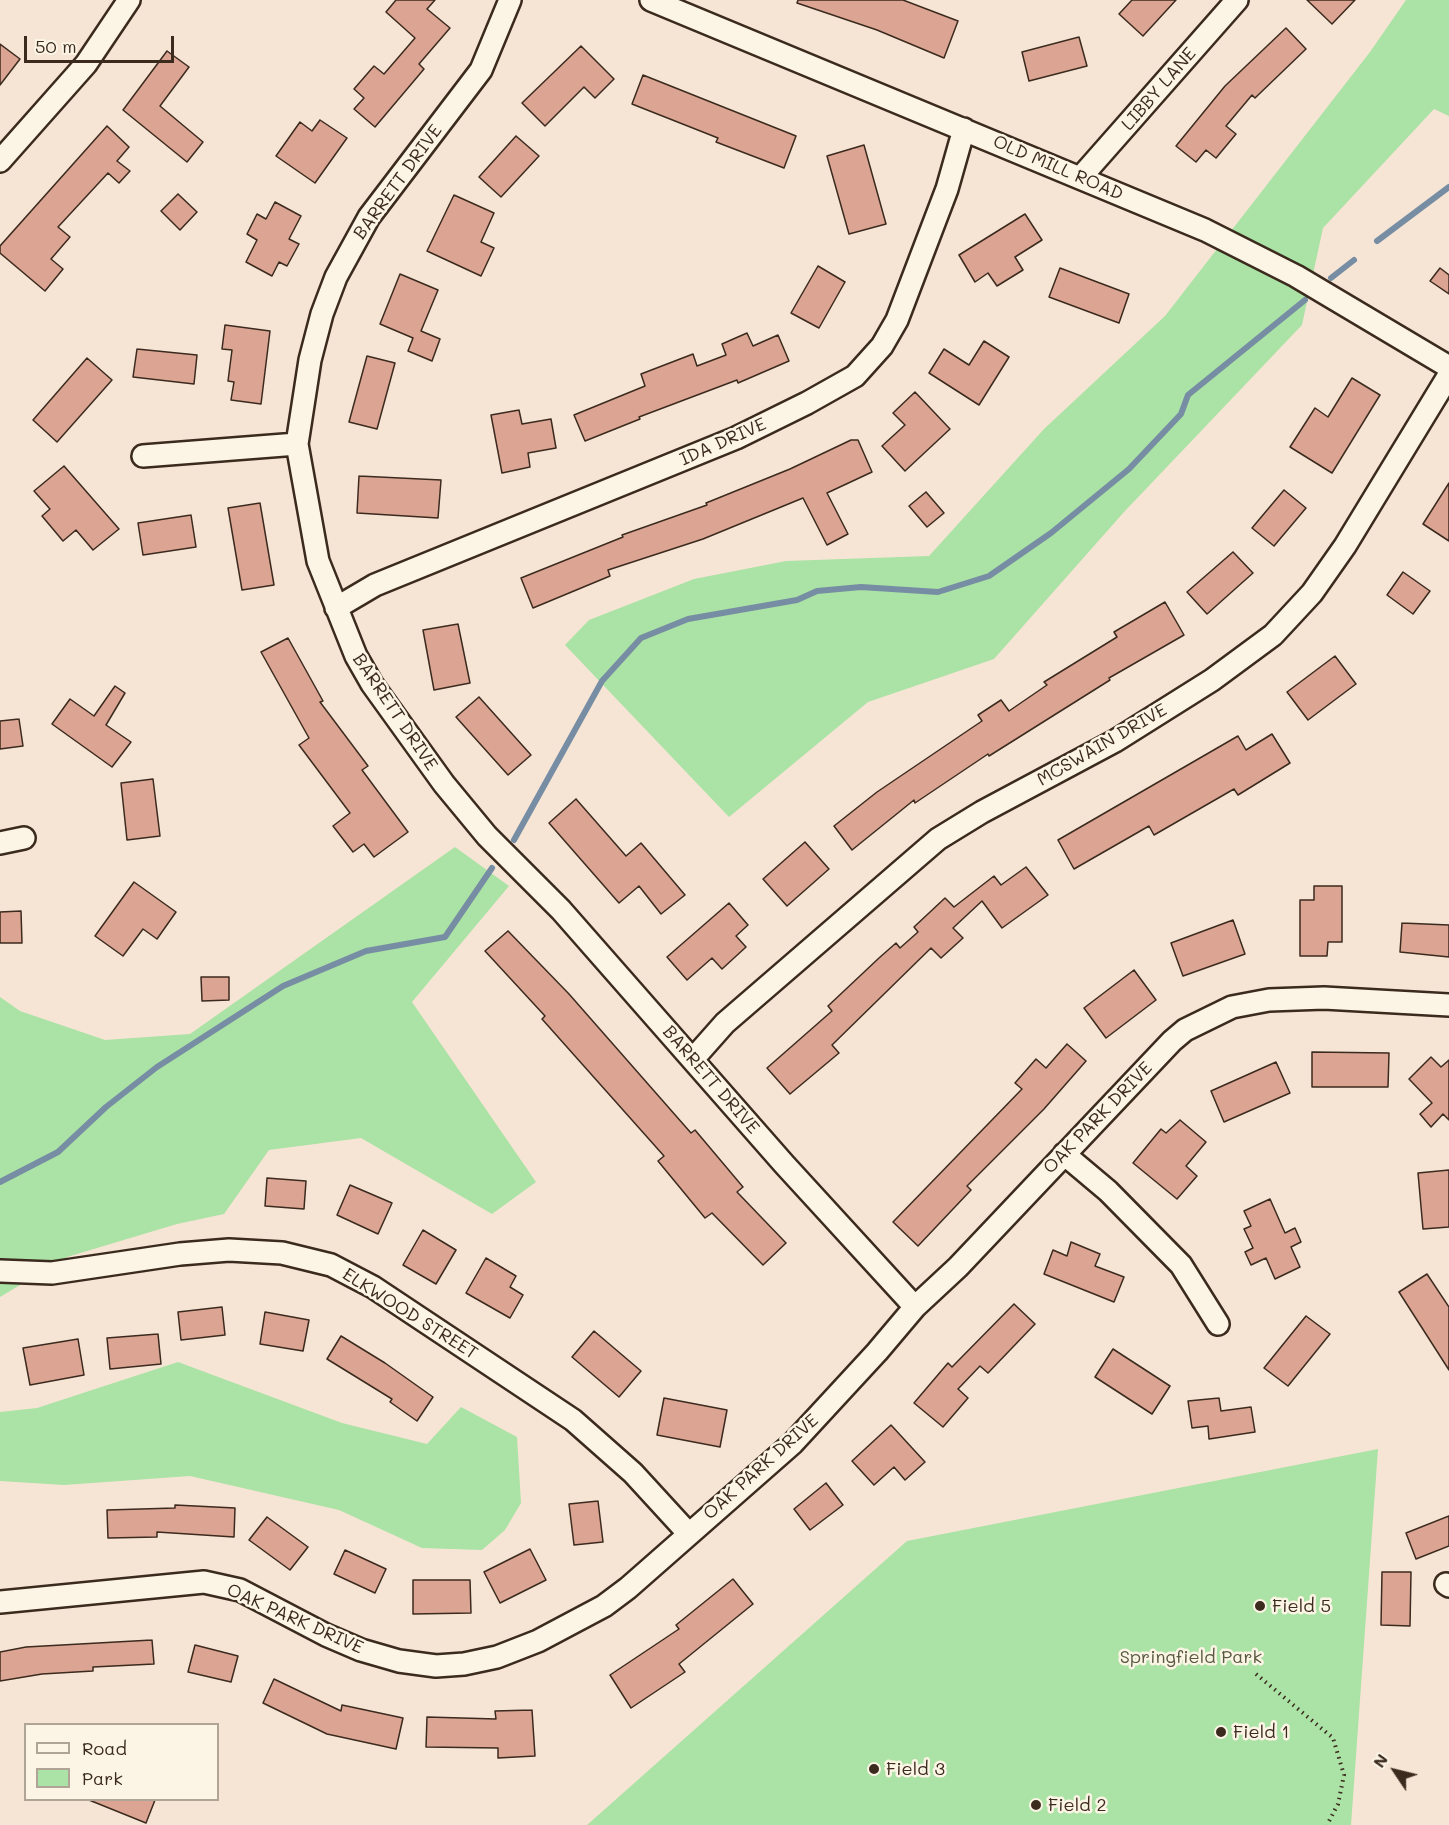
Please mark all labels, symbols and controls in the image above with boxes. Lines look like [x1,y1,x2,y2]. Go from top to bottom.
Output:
scale bar [27,24,177,62]
text: 50 m [35,34,77,58]
street label: LIBBY LANE [1117,43,1201,135]
street label: BARRETT DRIVE [349,120,447,244]
street label: OLD MILL ROAD [990,131,1126,205]
street label: IDA DRIVE [677,413,769,471]
street label: BARRETT DRIVE [348,649,442,775]
street label: MCSWAIN DRIVE [1033,699,1171,791]
street label: BARRETT DRIVE [658,1021,764,1139]
street label: OAK PARK DRIVE [1039,1058,1157,1178]
street label: ELKWOOD STREET [338,1264,482,1364]
street label: OAK PARK DRIVE [699,1410,823,1524]
street label: OAK PARK DRIVE [223,1579,367,1659]
place label: Field 5 [1272,1595,1331,1617]
marker: Field 5 [1253,1599,1267,1613]
park label: Springfield Park [1120,1646,1262,1668]
place label: Field 1 [1233,1721,1289,1743]
legend [24,1723,219,1801]
marker: Field 1 [1214,1725,1228,1739]
text: Road [82,1736,127,1760]
north arrow [1365,1741,1425,1801]
text: N [1368,1749,1392,1771]
place label: Field 3 [886,1758,945,1780]
marker: Field 3 [867,1762,881,1776]
text: Park [82,1766,123,1790]
place label: Field 2 [1048,1794,1106,1816]
marker: Field 2 [1029,1798,1043,1812]

